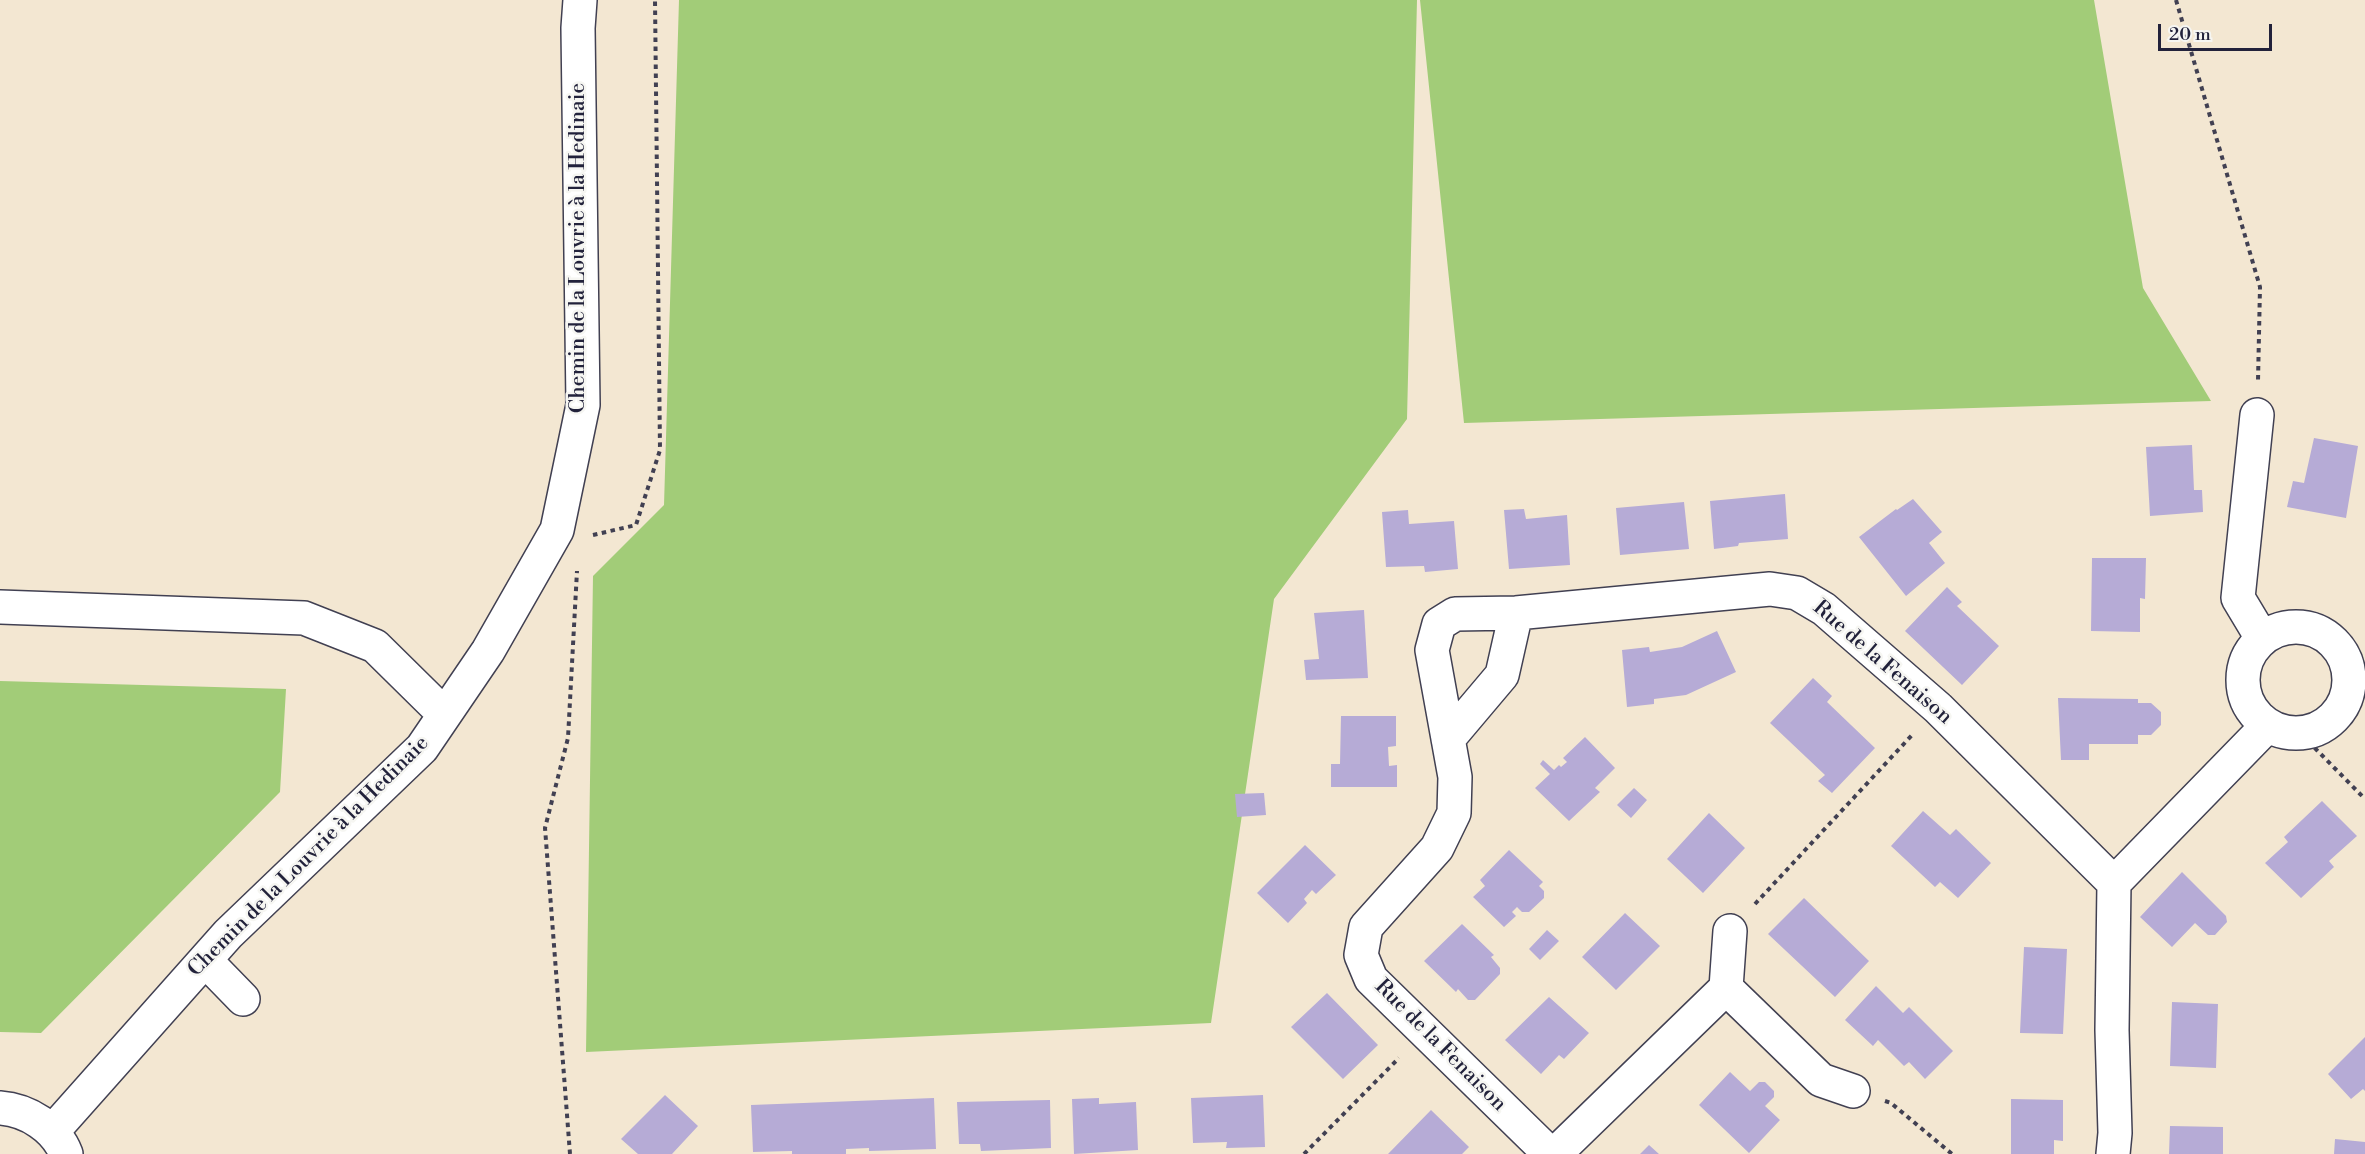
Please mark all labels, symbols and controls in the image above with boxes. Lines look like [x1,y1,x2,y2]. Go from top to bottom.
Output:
scale bar [2161,12,2275,50]
text: 20 m [2169,23,2211,46]
street label: Chemin de la Louvrie à la Hedinaie [566,83,592,413]
street label: Rue de la Fenaison [1807,596,1957,730]
street label: Chemin de la Louvrie à la Hedinaie [183,731,435,983]
street label: Rue de la Fenaison [1369,975,1511,1117]

